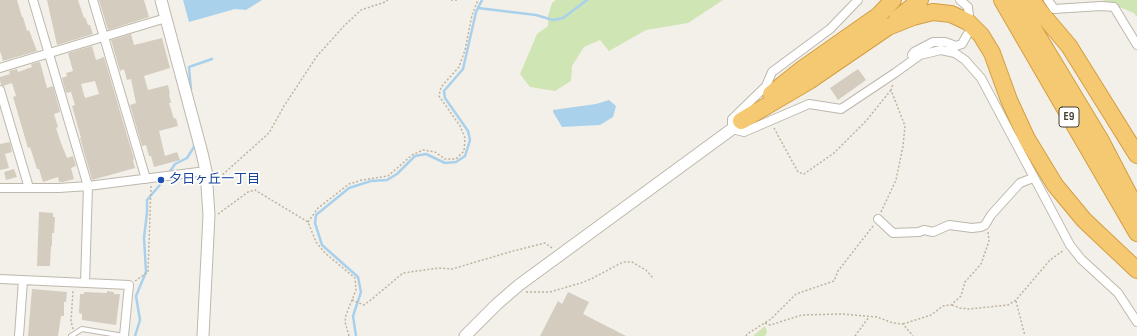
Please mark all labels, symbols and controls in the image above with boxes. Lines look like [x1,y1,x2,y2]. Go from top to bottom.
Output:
road number: E9 [1059,107,1079,127]
place label: 夕日ヶ丘一丁目 [169,172,260,188]
marker: 夕日ヶ丘一丁目 [156,175,166,185]

